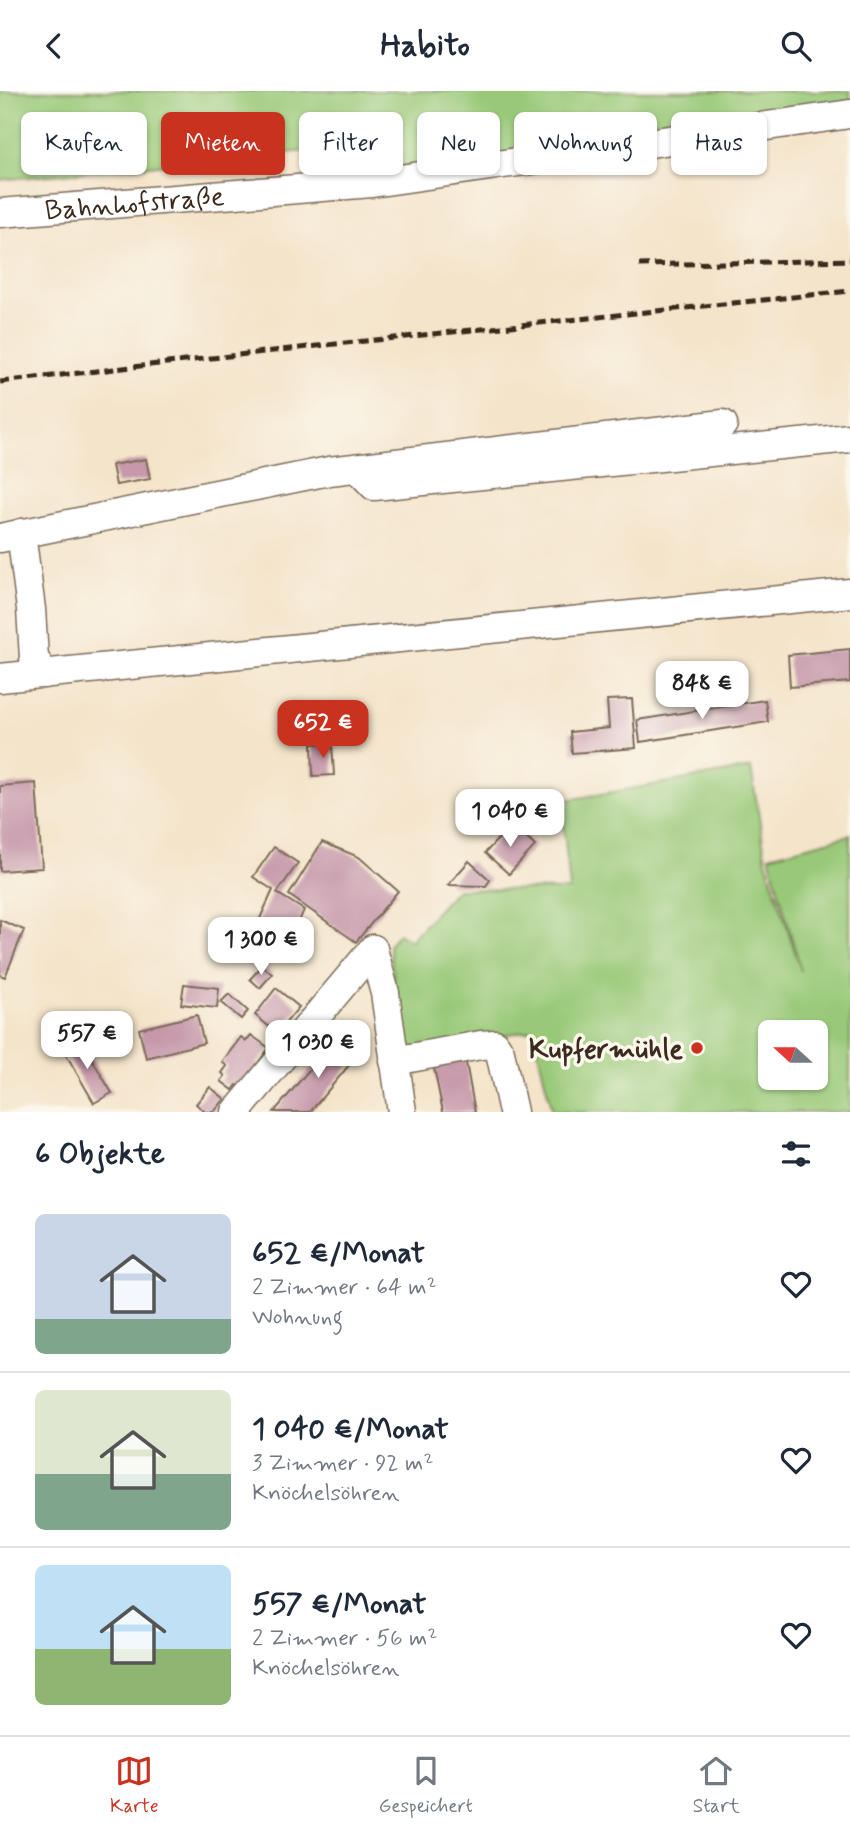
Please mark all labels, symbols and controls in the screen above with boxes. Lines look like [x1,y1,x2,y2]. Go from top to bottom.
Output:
text: Habito [380,25,470,67]
icon: back [35,27,73,65]
icon: search [777,27,815,65]
chip: Kaufen [21,112,147,175]
chip: Mieten [161,112,285,175]
chip: Filter [299,112,403,175]
chip: Neu [417,112,500,175]
chip: Wohnung [514,112,657,175]
chip: Haus [671,112,767,175]
street label: Bahnhofstraße [44,179,226,230]
pin: 848 € [653,661,751,721]
text: 848 € [672,669,732,699]
pin: 652 € [274,701,372,760]
text: 652 € [293,708,353,738]
pin: 1 040 € [445,789,575,849]
text: 1 040 € [471,797,549,827]
pin: 1 300 € [196,917,326,977]
text: 1 300 € [224,925,298,955]
pin: 557 € [38,1011,136,1071]
text: 557 € [57,1019,117,1049]
north arrow [758,1020,828,1090]
map controls [758,1020,828,1090]
pin: 1 030 € [253,1021,383,1080]
text: 1 030 € [281,1028,355,1058]
place label: Kupfermühle [529,1032,683,1069]
marker: Kupfermühle [689,1040,705,1056]
text: 6 Objekte [35,1135,165,1174]
icon: filters [777,1135,815,1173]
text: 652 €/Monat [252,1234,425,1273]
icon: home [91,1242,175,1326]
icon: heart [777,1265,815,1303]
text: 2 Zimmer · 64 m² [252,1273,437,1303]
text: Wohnung [252,1303,343,1333]
text: 1 040 €/Monat [252,1410,449,1449]
icon: home [91,1418,175,1502]
icon: heart [777,1441,815,1479]
text: 3 Zimmer · 92 m² [252,1449,433,1479]
text: Knöchelsöhren [252,1479,400,1509]
text: 557 €/Monat [252,1585,426,1624]
icon: home [91,1593,175,1677]
icon: heart [777,1616,815,1654]
text: 2 Zimmer · 56 m² [252,1624,437,1654]
text: Knöchelsöhren [252,1654,400,1684]
tab: Karte [110,1752,159,1819]
tab: Gespeichert [379,1752,473,1819]
tab: Start [693,1752,740,1819]

